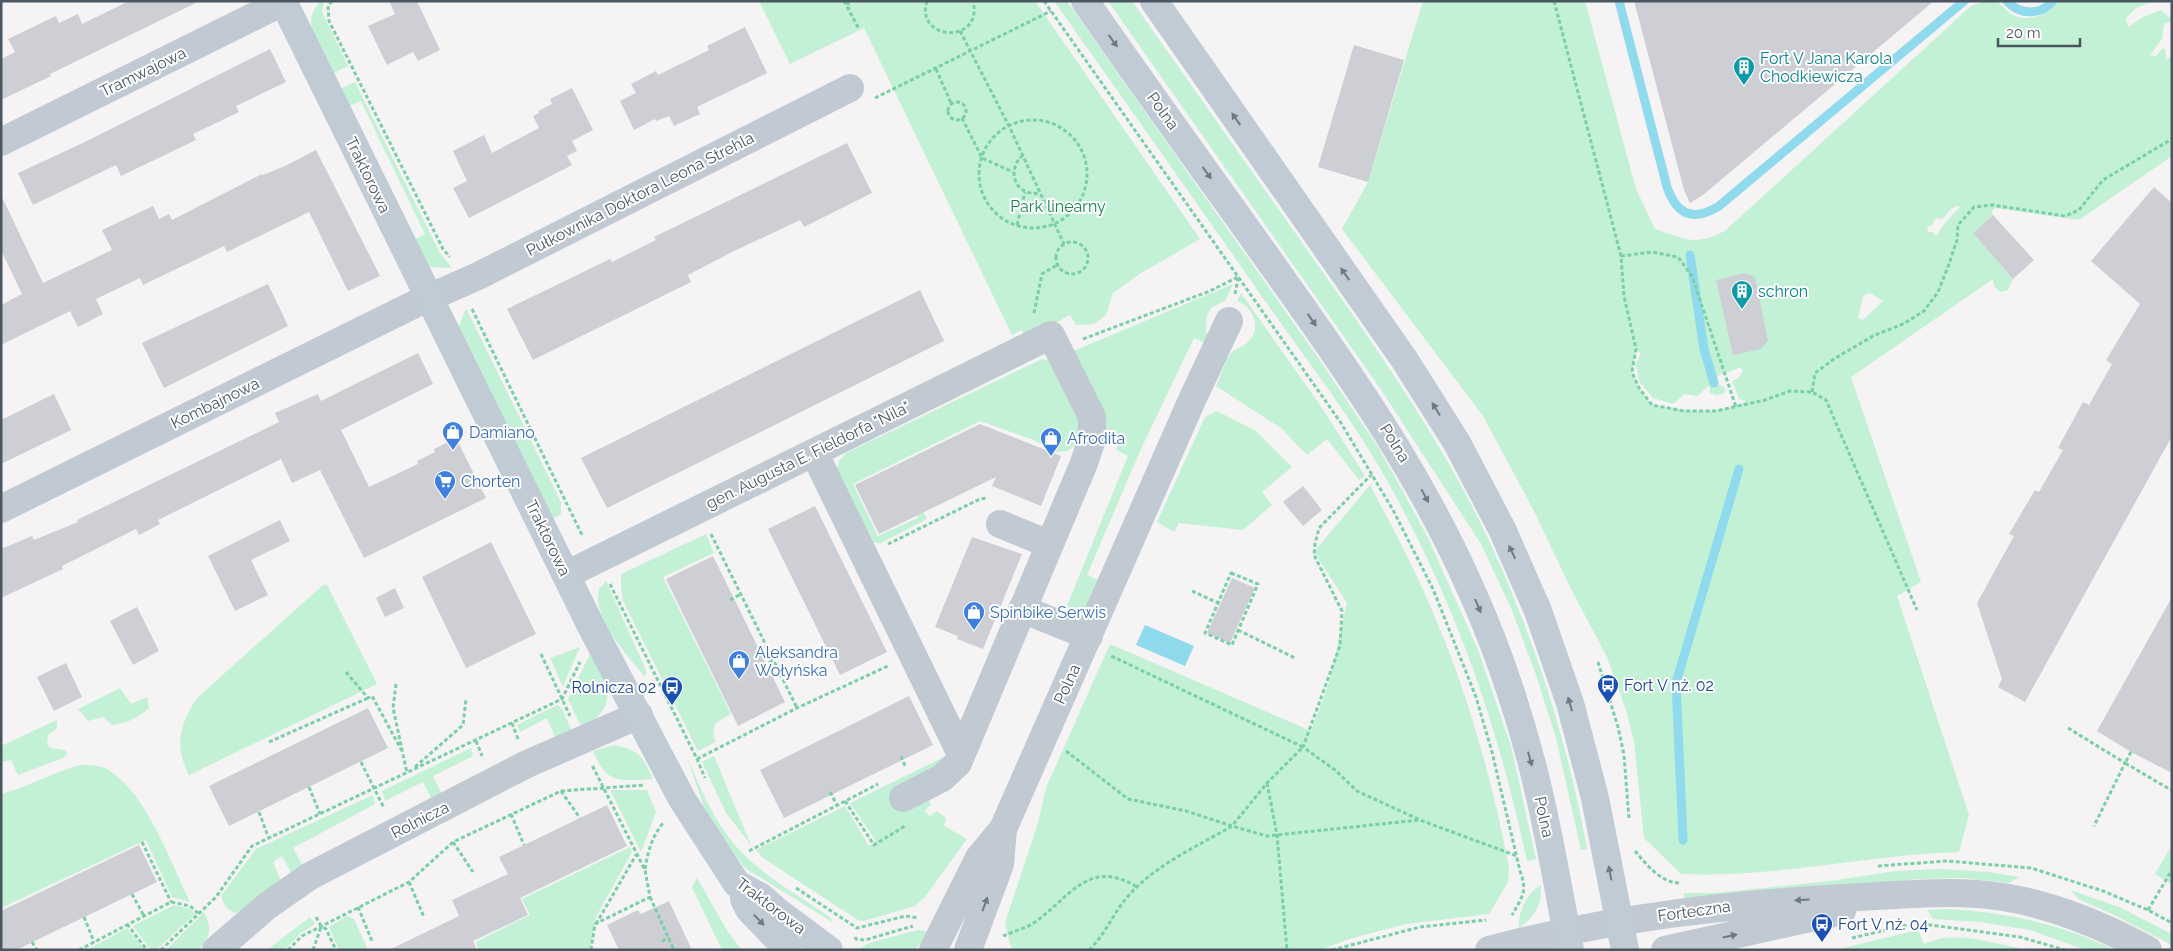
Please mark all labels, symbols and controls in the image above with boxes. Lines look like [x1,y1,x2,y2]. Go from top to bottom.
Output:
scale bar [1998,15,2080,47]
text: 20 m [2006,24,2041,42]
one-way arrow [1108,34,1118,48]
street label: Tramwajowa [97,43,189,101]
place label: Fort V Jana Karola Chodkiewicza [1760,49,1892,86]
building icon: Fort V Jana Karola Chodkiewicza [1732,55,1756,86]
street label: Polna [1143,89,1183,133]
one-way arrow [1231,112,1241,126]
street label: Pułkownika Doktora Leona Strehla [523,128,757,260]
street label: Traktorowa [341,134,395,216]
one-way arrow [1202,166,1212,180]
park label: Park linearny [1010,197,1106,216]
one-way arrow [1340,267,1350,281]
building icon: schron [1730,279,1754,310]
place label: schron [1758,282,1808,301]
one-way arrow [1307,313,1317,327]
street label: Kombajnowa [168,373,262,433]
street label: gen. Augusta E. Fieldorfa "Nila" [703,397,913,513]
one-way arrow [1431,402,1441,416]
shop icon: Damiano [441,420,465,451]
street label: Polna [1376,420,1414,466]
place label: Damiano [469,423,535,442]
shop icon: Afrodita [1039,426,1063,457]
place label: Afrodita [1067,429,1125,448]
supermarket icon: Chorten [433,469,457,500]
place label: Chorten [461,472,520,491]
one-way arrow [1421,489,1430,503]
street label: Traktorowa [521,497,575,579]
one-way arrow [1508,545,1516,559]
one-way arrow [1475,598,1482,613]
shop icon: Spinbike Serwis [962,600,986,631]
place label: Spinbike Serwis [990,603,1106,622]
place label: Aleksandra Wołyńska [755,643,838,680]
shop icon: Aleksandra Wołyńska [727,649,751,680]
street label: Polna [1050,661,1084,707]
bus stop icon: Fort V nż. 02 [1596,673,1620,704]
bus stop icon: Rolnicza 02 [660,675,684,706]
place label: Fort V nż. 02 [1624,676,1714,695]
place label: Rolnicza 02 [572,678,656,697]
one-way arrow [1566,696,1574,711]
one-way arrow [1527,752,1535,767]
street label: Polna [1530,795,1558,839]
street label: Rolnicza [388,797,452,843]
one-way arrow [1606,866,1614,881]
street label: Traktorowa [733,874,809,938]
one-way arrow [981,896,989,911]
street label: Forteczna [1656,896,1732,926]
one-way arrow [1794,897,1810,905]
bus stop icon: Fort V nż. 04 [1810,912,1834,943]
one-way arrow [753,913,765,925]
place label: Fort V nż. 04 [1838,915,1928,934]
one-way arrow [1723,932,1738,940]

